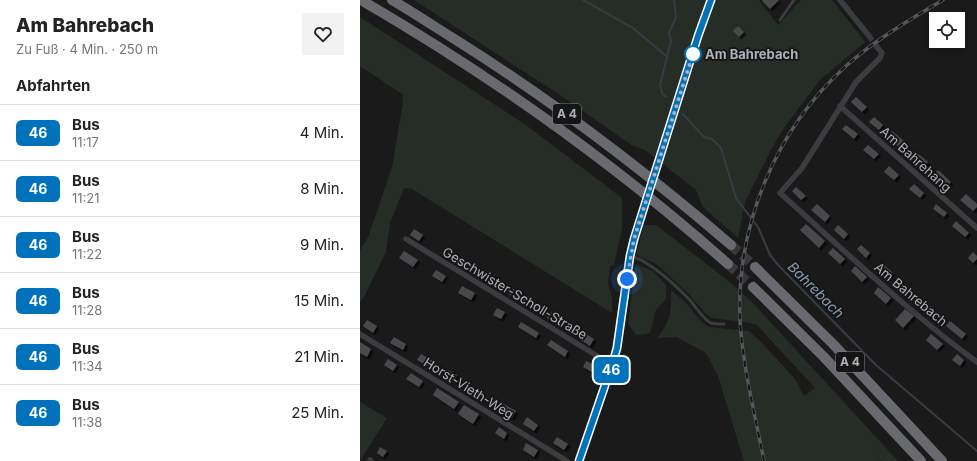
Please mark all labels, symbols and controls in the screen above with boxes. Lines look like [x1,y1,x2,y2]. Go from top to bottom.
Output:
map controls [929,12,965,48]
button: locate [929,12,965,48]
button: heart [302,13,344,55]
text: Am Bahrebach [16,14,154,37]
text: Zu Fuß · 4 Min. · 250 m [16,41,158,57]
marker: Am Bahrebach [684,45,702,63]
place label: Am Bahrebach [705,46,798,62]
text: Abfahrten [16,76,90,95]
road number: A 4 [553,104,581,124]
text: Bus [72,115,100,134]
text: 4 Min. [300,123,344,142]
street label: Am Bahrehang [877,123,955,195]
text: 46 [29,124,47,141]
text: 11:17 [72,134,99,150]
text: Bus [72,171,100,190]
text: 8 Min. [300,179,344,198]
text: 46 [29,180,47,197]
text: 11:21 [72,190,100,206]
text: Bus [72,227,100,246]
text: 9 Min. [300,235,344,254]
text: 46 [29,236,47,253]
street label: Geschwister-Scholl-Straße [440,243,590,343]
text: 11:22 [72,246,102,262]
water label: Bahrebach [785,258,848,321]
street label: Am Bahrebach [871,259,951,329]
your location [617,269,637,289]
text: Bus [72,283,100,302]
text: 15 Min. [294,291,344,310]
text: 46 [29,292,47,309]
text: 11:28 [72,302,102,318]
text: Bus [72,339,100,358]
text: 21 Min. [294,347,344,366]
text: 46 [29,348,47,365]
road number: A 4 [836,352,864,372]
street label: Horst-Vieth-Weg [421,354,517,422]
line badge: 46 [593,357,629,383]
text: 11:34 [72,358,103,374]
text: 46 [602,361,620,378]
text: Bus [72,395,100,414]
text: 25 Min. [291,403,344,422]
text: 46 [29,404,47,421]
text: 11:38 [72,414,102,430]

